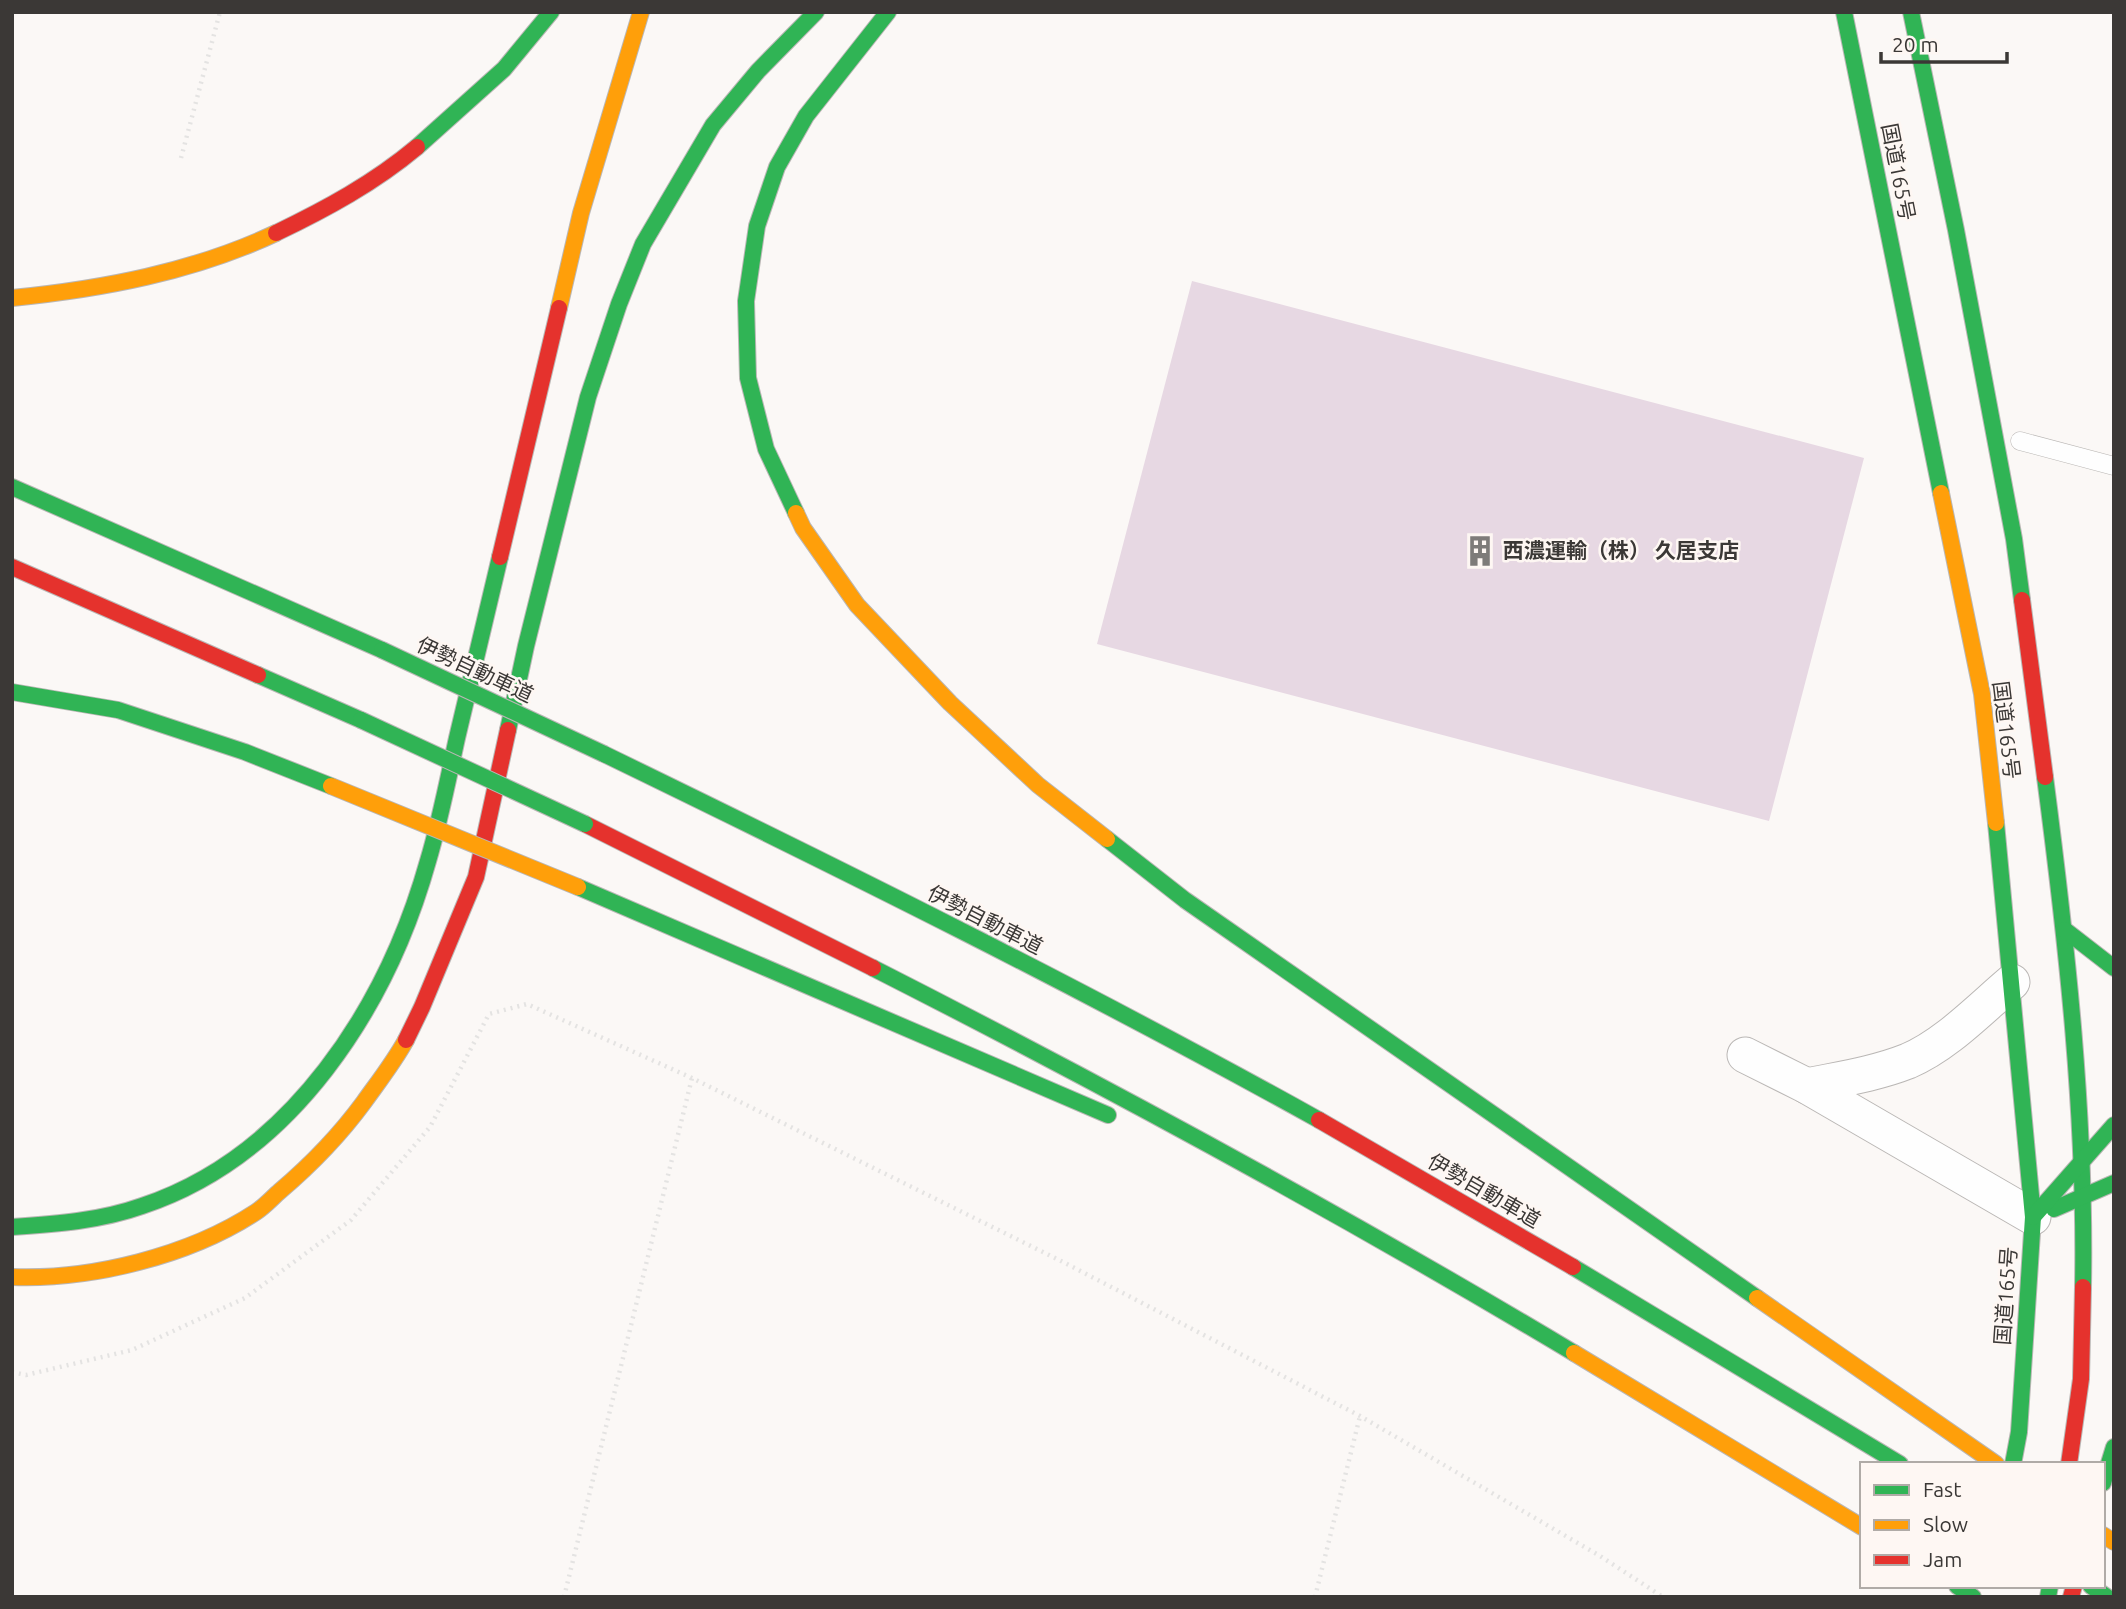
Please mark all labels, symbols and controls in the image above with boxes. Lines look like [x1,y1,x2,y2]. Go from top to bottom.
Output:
scale bar [1881,21,2007,65]
text: 20 m [1892,32,1939,56]
street label: 国道165号 [1878,121,1920,222]
building icon: 西濃運輸（株） 久居支店 [1463,534,1497,568]
place label: 西濃運輸（株） 久居支店 [1503,538,1739,562]
street label: 伊勢自動車道 [413,632,538,707]
street label: 国道165号 [1989,680,2025,780]
street label: 伊勢自動車道 [924,880,1047,958]
street label: 伊勢自動車道 [1424,1148,1545,1232]
street label: 国道165号 [1990,1246,2020,1346]
legend [1860,1462,2105,1588]
text: Fast [1923,1477,1961,1501]
text: Slow [1923,1512,1968,1536]
text: Jam [1923,1547,1962,1571]

